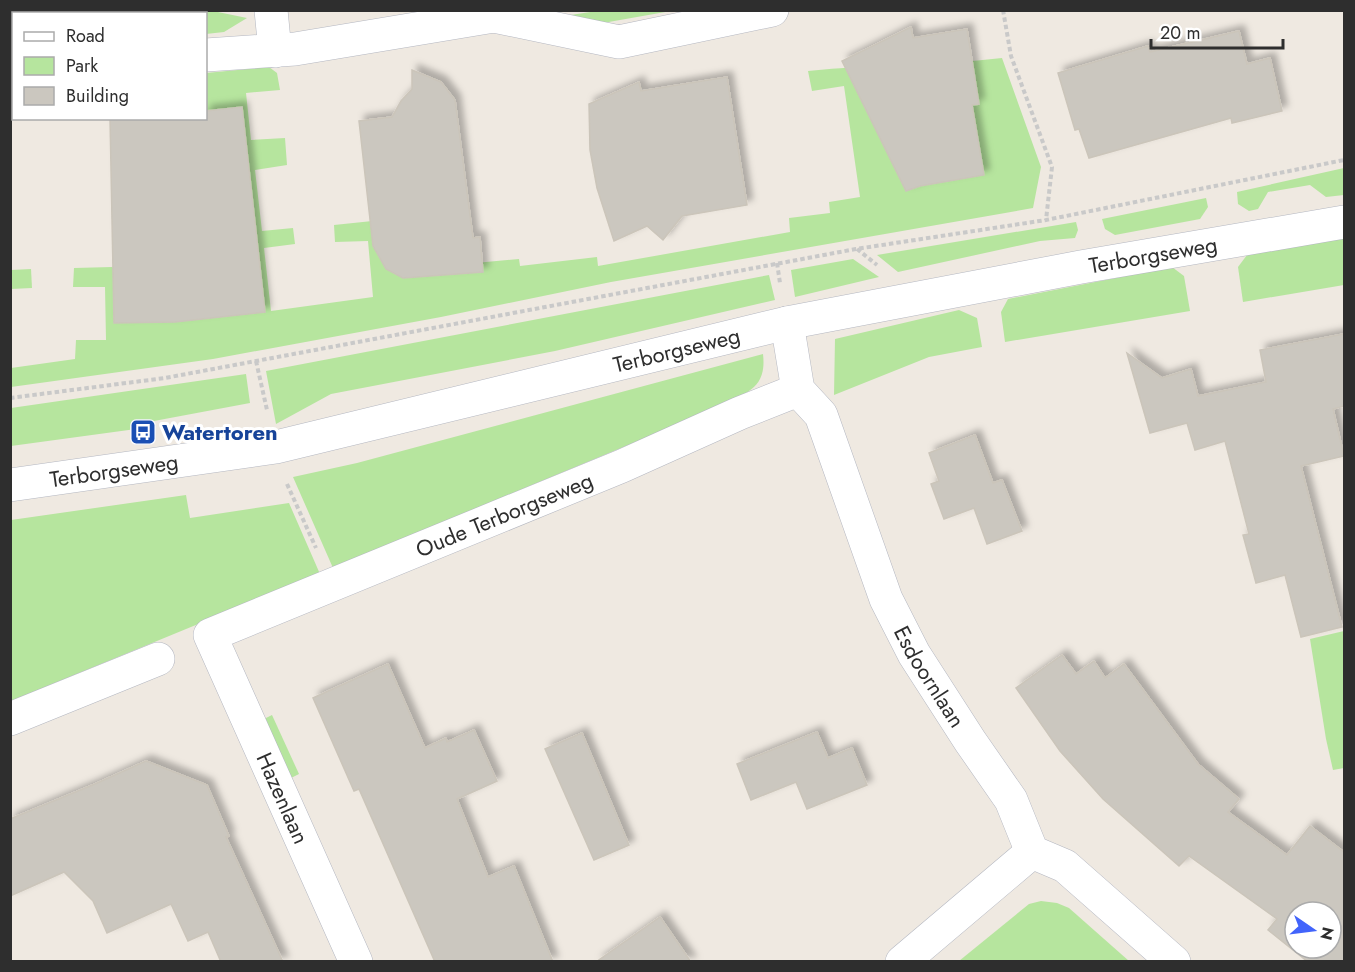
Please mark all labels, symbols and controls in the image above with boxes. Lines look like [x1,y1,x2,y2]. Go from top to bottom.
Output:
legend [12,12,207,120]
scale bar [1151,12,1283,50]
text: 20 m [1160,20,1200,46]
text: Road [66,23,105,49]
text: Park [66,53,98,79]
text: Building [66,83,129,109]
street label: Terborgseweg [1087,228,1220,281]
street label: Terborgseweg [610,319,743,381]
place label: Watertoren [162,416,278,448]
bus stop icon: Watertoren [128,417,158,447]
street label: Terborgseweg [47,445,180,495]
street label: Oude Terborgseweg [411,464,598,565]
street label: Esdoornlaan [886,620,973,734]
street label: Hazenlaan [249,747,317,849]
north arrow [1283,900,1343,960]
text: N [1314,925,1340,942]

